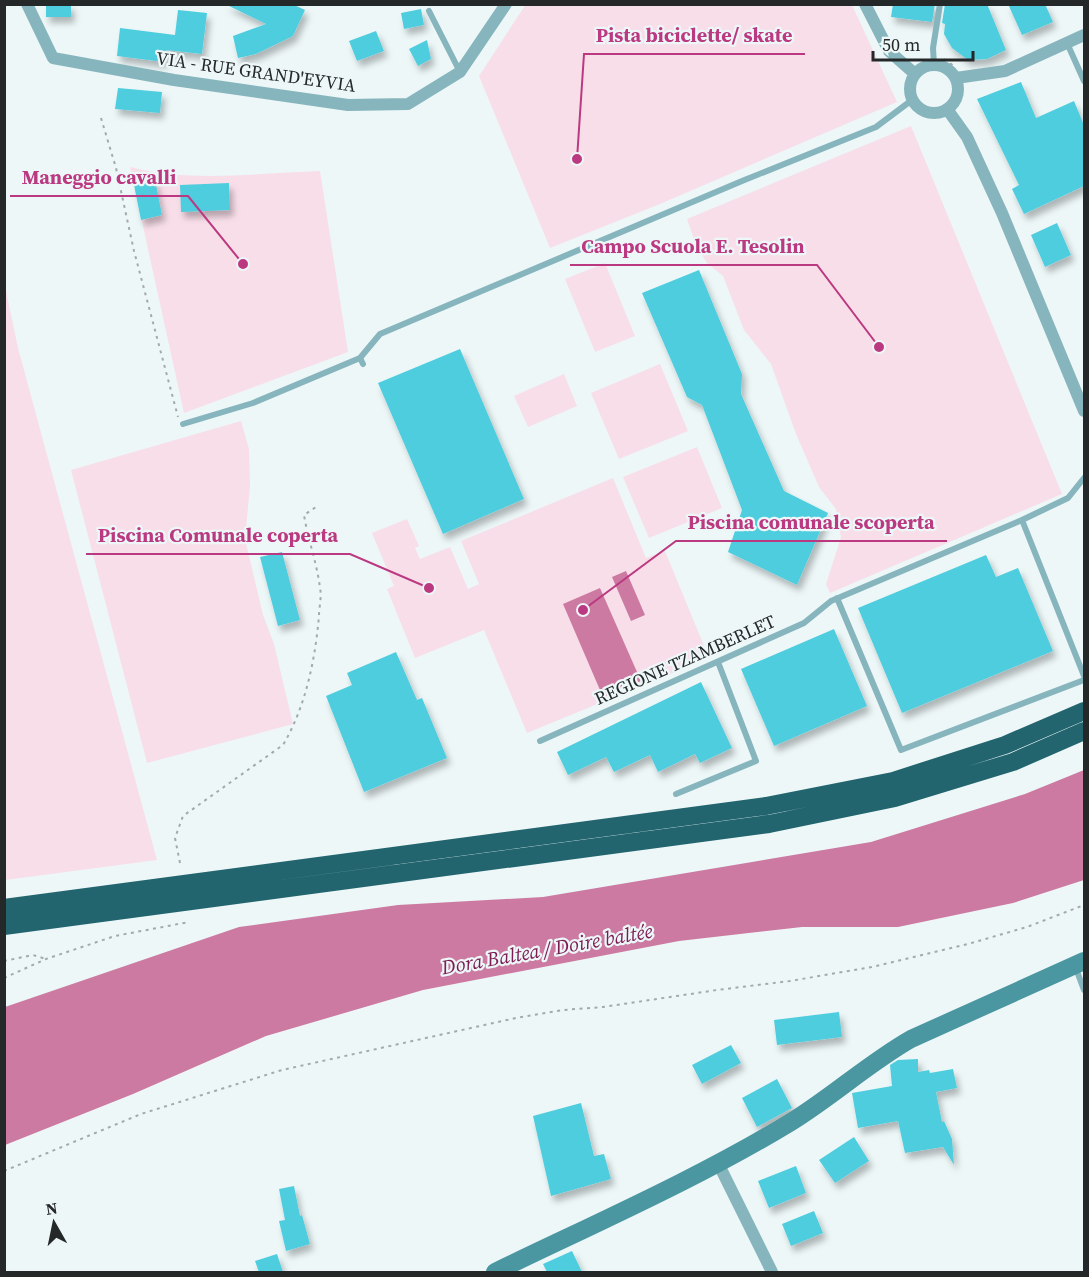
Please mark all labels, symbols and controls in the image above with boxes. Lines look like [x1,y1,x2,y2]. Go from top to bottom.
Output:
callout: Pista biciclette/ skate [584,16,805,54]
text: Pista biciclette/ skate [596,21,792,49]
scale bar [873,24,974,62]
text: 50 m [882,32,920,57]
street label: VIA - RUE GRAND'EYVIA [155,45,358,98]
callout: Maneggio cavalli [10,158,188,196]
text: Maneggio cavalli [22,163,176,191]
callout: Campo Scuola E. Tesolin [570,227,817,265]
text: Campo Scuola E. Tesolin [581,232,805,260]
callout: Piscina comunale scoperta [676,503,947,541]
text: Piscina comunale scoperta [687,508,935,536]
callout: Piscina Comunale coperta [86,516,350,554]
text: Piscina Comunale coperta [98,521,339,549]
street label: REGIONE TZAMBERLET [590,608,779,711]
water label: Dora Baltea / Doire baltée [438,917,655,982]
north arrow [24,1193,84,1253]
text: N [44,1196,59,1220]

